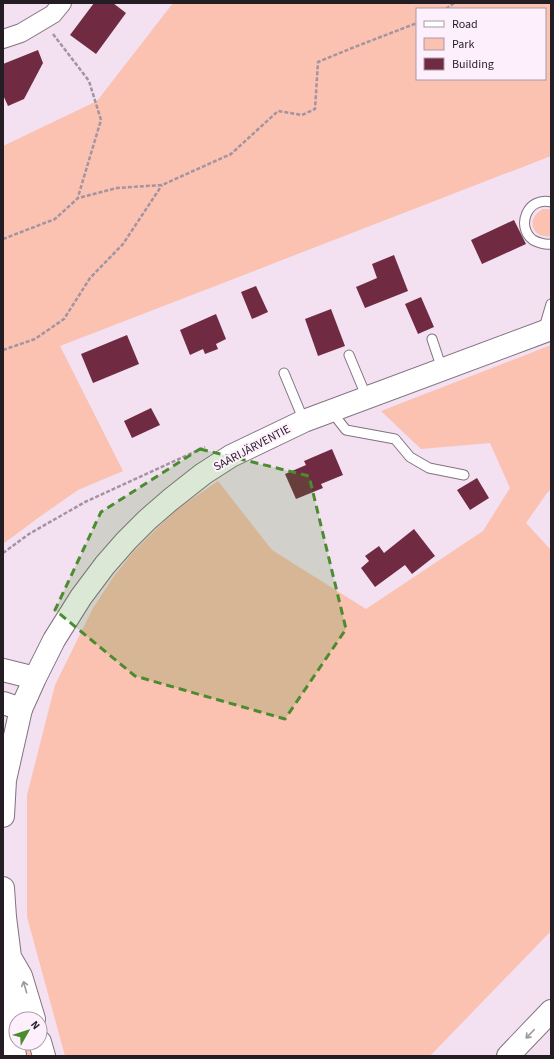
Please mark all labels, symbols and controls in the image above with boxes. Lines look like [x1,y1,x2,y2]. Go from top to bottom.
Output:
legend [416,8,546,80]
text: Road [452,16,478,33]
text: Park [452,36,474,53]
text: Building [452,56,494,73]
street label: SAARIJÄRVENTIE [211,421,293,475]
one-way arrow [20,981,28,994]
north arrow [8,1011,48,1051]
text: N [27,1017,44,1033]
one-way arrow [525,1029,534,1039]

